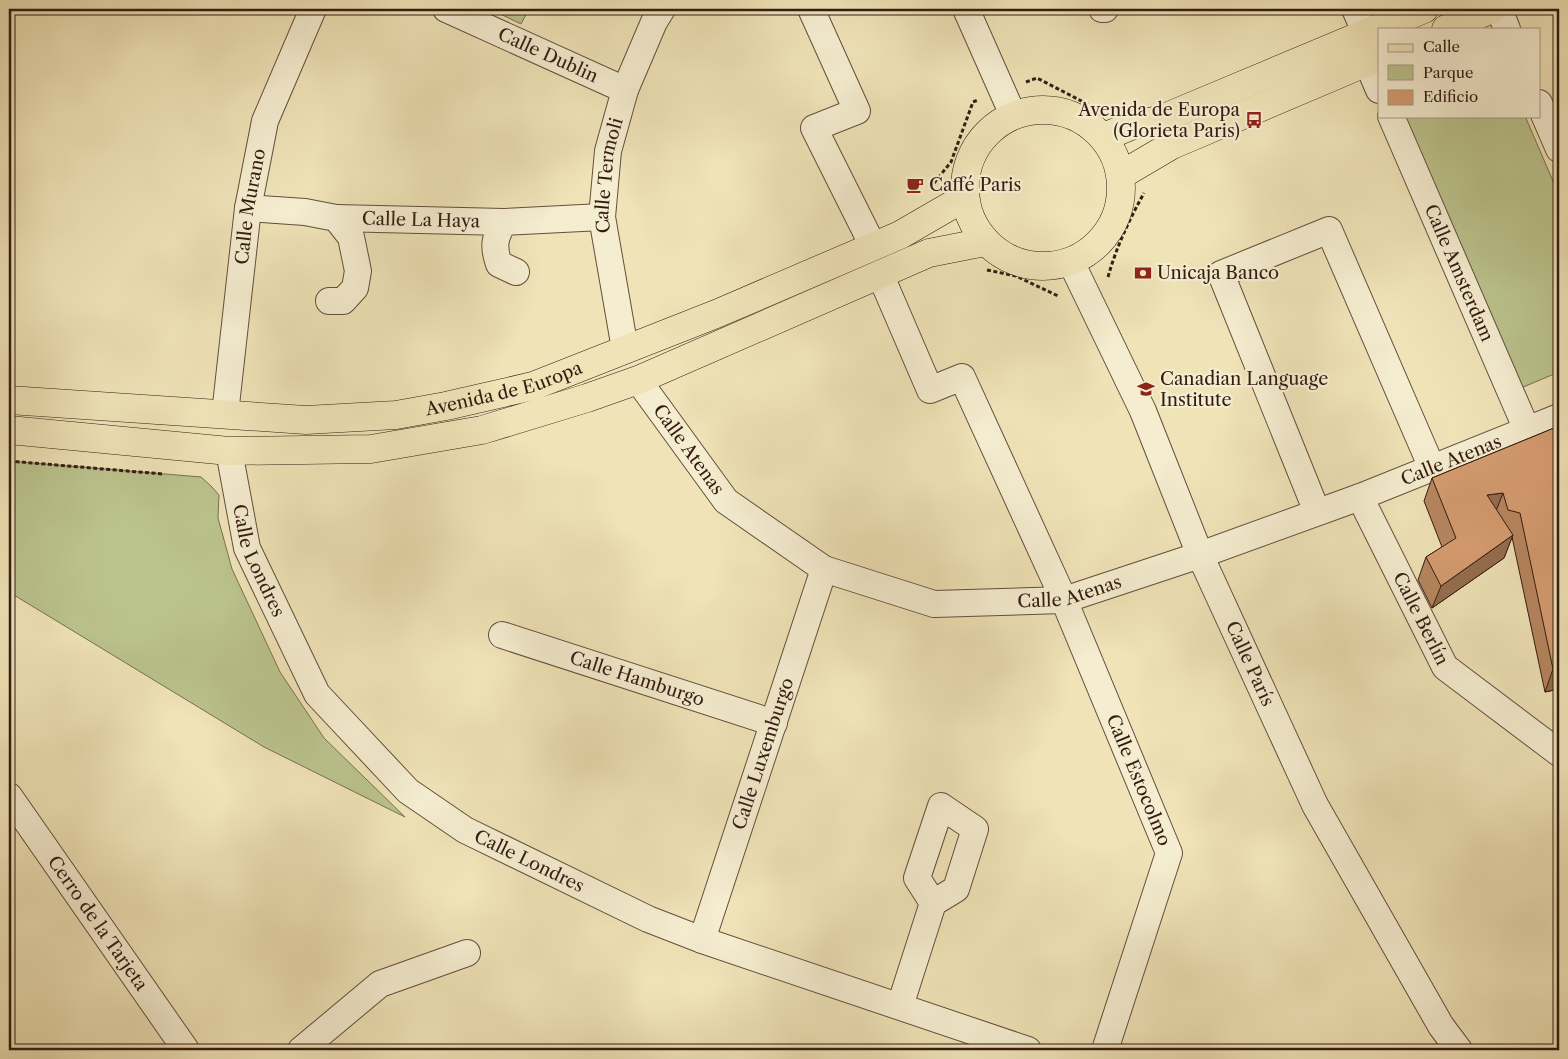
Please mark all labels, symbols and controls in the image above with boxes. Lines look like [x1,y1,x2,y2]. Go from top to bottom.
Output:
street label: Calle Dublin [494,23,602,87]
legend [1378,28,1540,118]
text: Calle [1423,37,1460,56]
text: Parque [1423,63,1473,82]
text: Edificio [1423,87,1478,106]
place label: Avenida de Europa (Glorieta Paris) [1077,99,1240,142]
bus stop icon: Avenida de Europa (Glorieta Paris) [1244,110,1264,130]
street label: Calle Termoli [591,115,628,235]
street label: Calle Murano [231,147,270,266]
place label: Caffé Paris [929,174,1021,196]
cafe icon: Caffé Paris [905,175,925,195]
street label: Calle Amsterdam [1420,201,1498,345]
street label: Calle La Haya [362,208,481,232]
place label: Unicaja Banco [1157,262,1279,284]
bank icon: Unicaja Banco [1133,263,1153,283]
street label: Avenida de Europa [423,357,586,421]
place label: Canadian Language Institute [1160,368,1328,411]
school or university icon: Canadian Language Institute [1136,379,1156,399]
street label: Calle Atenas [648,400,729,499]
street label: Calle Atenas [1398,430,1505,490]
street label: Calle Londres [228,502,289,620]
street label: Calle Berlín [1388,568,1453,669]
street label: Calle Atenas [1017,571,1124,612]
street label: Calle París [1221,618,1279,710]
street label: Calle Hamburgo [567,647,707,711]
street label: Calle Luxemburgo [728,675,798,833]
street label: Calle Estocolmo [1102,711,1176,849]
street label: Calle Londres [471,825,588,897]
street label: Cerro de la Tarjeta [43,851,153,995]

